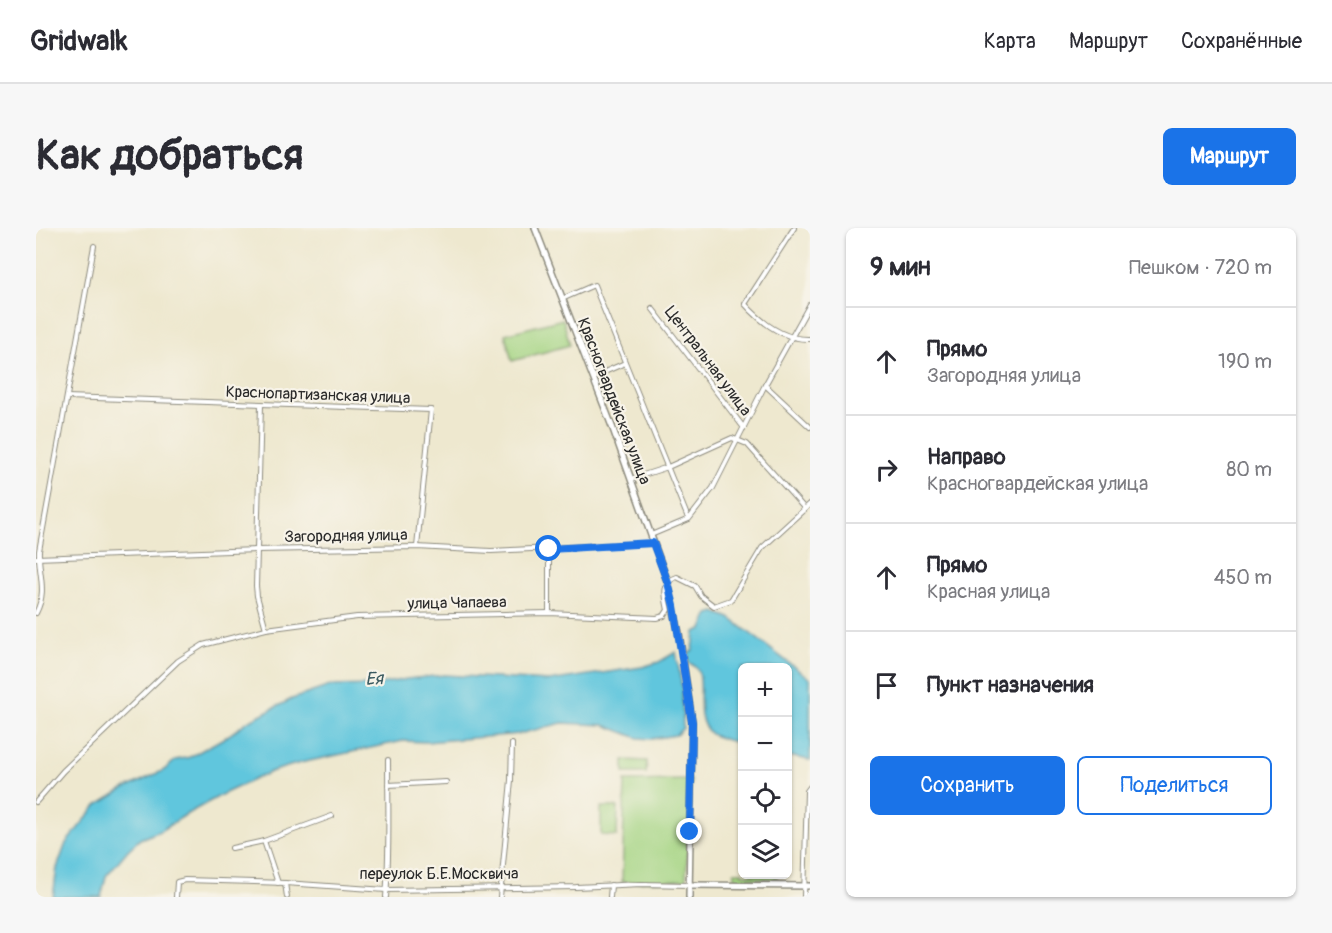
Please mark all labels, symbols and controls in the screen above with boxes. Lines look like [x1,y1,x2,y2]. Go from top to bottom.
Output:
text: Gridwalk [30,24,128,59]
text: Карта [984,28,1036,55]
text: Маршрут [1069,28,1148,55]
text: Сохранённые [1181,28,1302,55]
button: Маршрут [1163,128,1296,185]
text: Как добраться [36,130,303,182]
text: 9 мин [870,251,931,283]
text: Пешком · 720 m [1129,255,1272,280]
street label: Центральная улица [660,302,756,420]
street label: Красногвардейская улица [573,315,655,487]
text: Прямо [927,335,987,363]
icon: ahead [870,345,903,378]
text: 190 m [1218,349,1272,374]
text: Загородняя улица [927,363,1081,388]
street label: Краснопартизанская улица [225,382,411,408]
text: Направо [927,443,1006,471]
icon: right [870,453,903,486]
text: 80 m [1226,457,1272,482]
text: Красногвардейская улица [927,471,1148,496]
street label: Загородняя улица [284,525,408,547]
route start [535,535,561,561]
text: Прямо [927,551,987,579]
icon: ahead [870,561,903,594]
text: 450 m [1214,565,1272,590]
text: Красная улица [927,579,1050,604]
street label: улица Чапаева [406,592,507,614]
map controls [738,663,792,879]
button: + [738,663,792,717]
water label: Ея [364,667,385,691]
icon: arrive [870,669,903,702]
text: Пункт назначения [927,671,1094,699]
button: − [738,717,792,771]
button: Сохранить [870,756,1065,815]
button: Поделиться [1077,756,1272,815]
button: locate [738,771,792,825]
route end [676,818,702,844]
button: layers [738,825,792,879]
street label: переулок Б.Е.Москвича [360,864,518,884]

